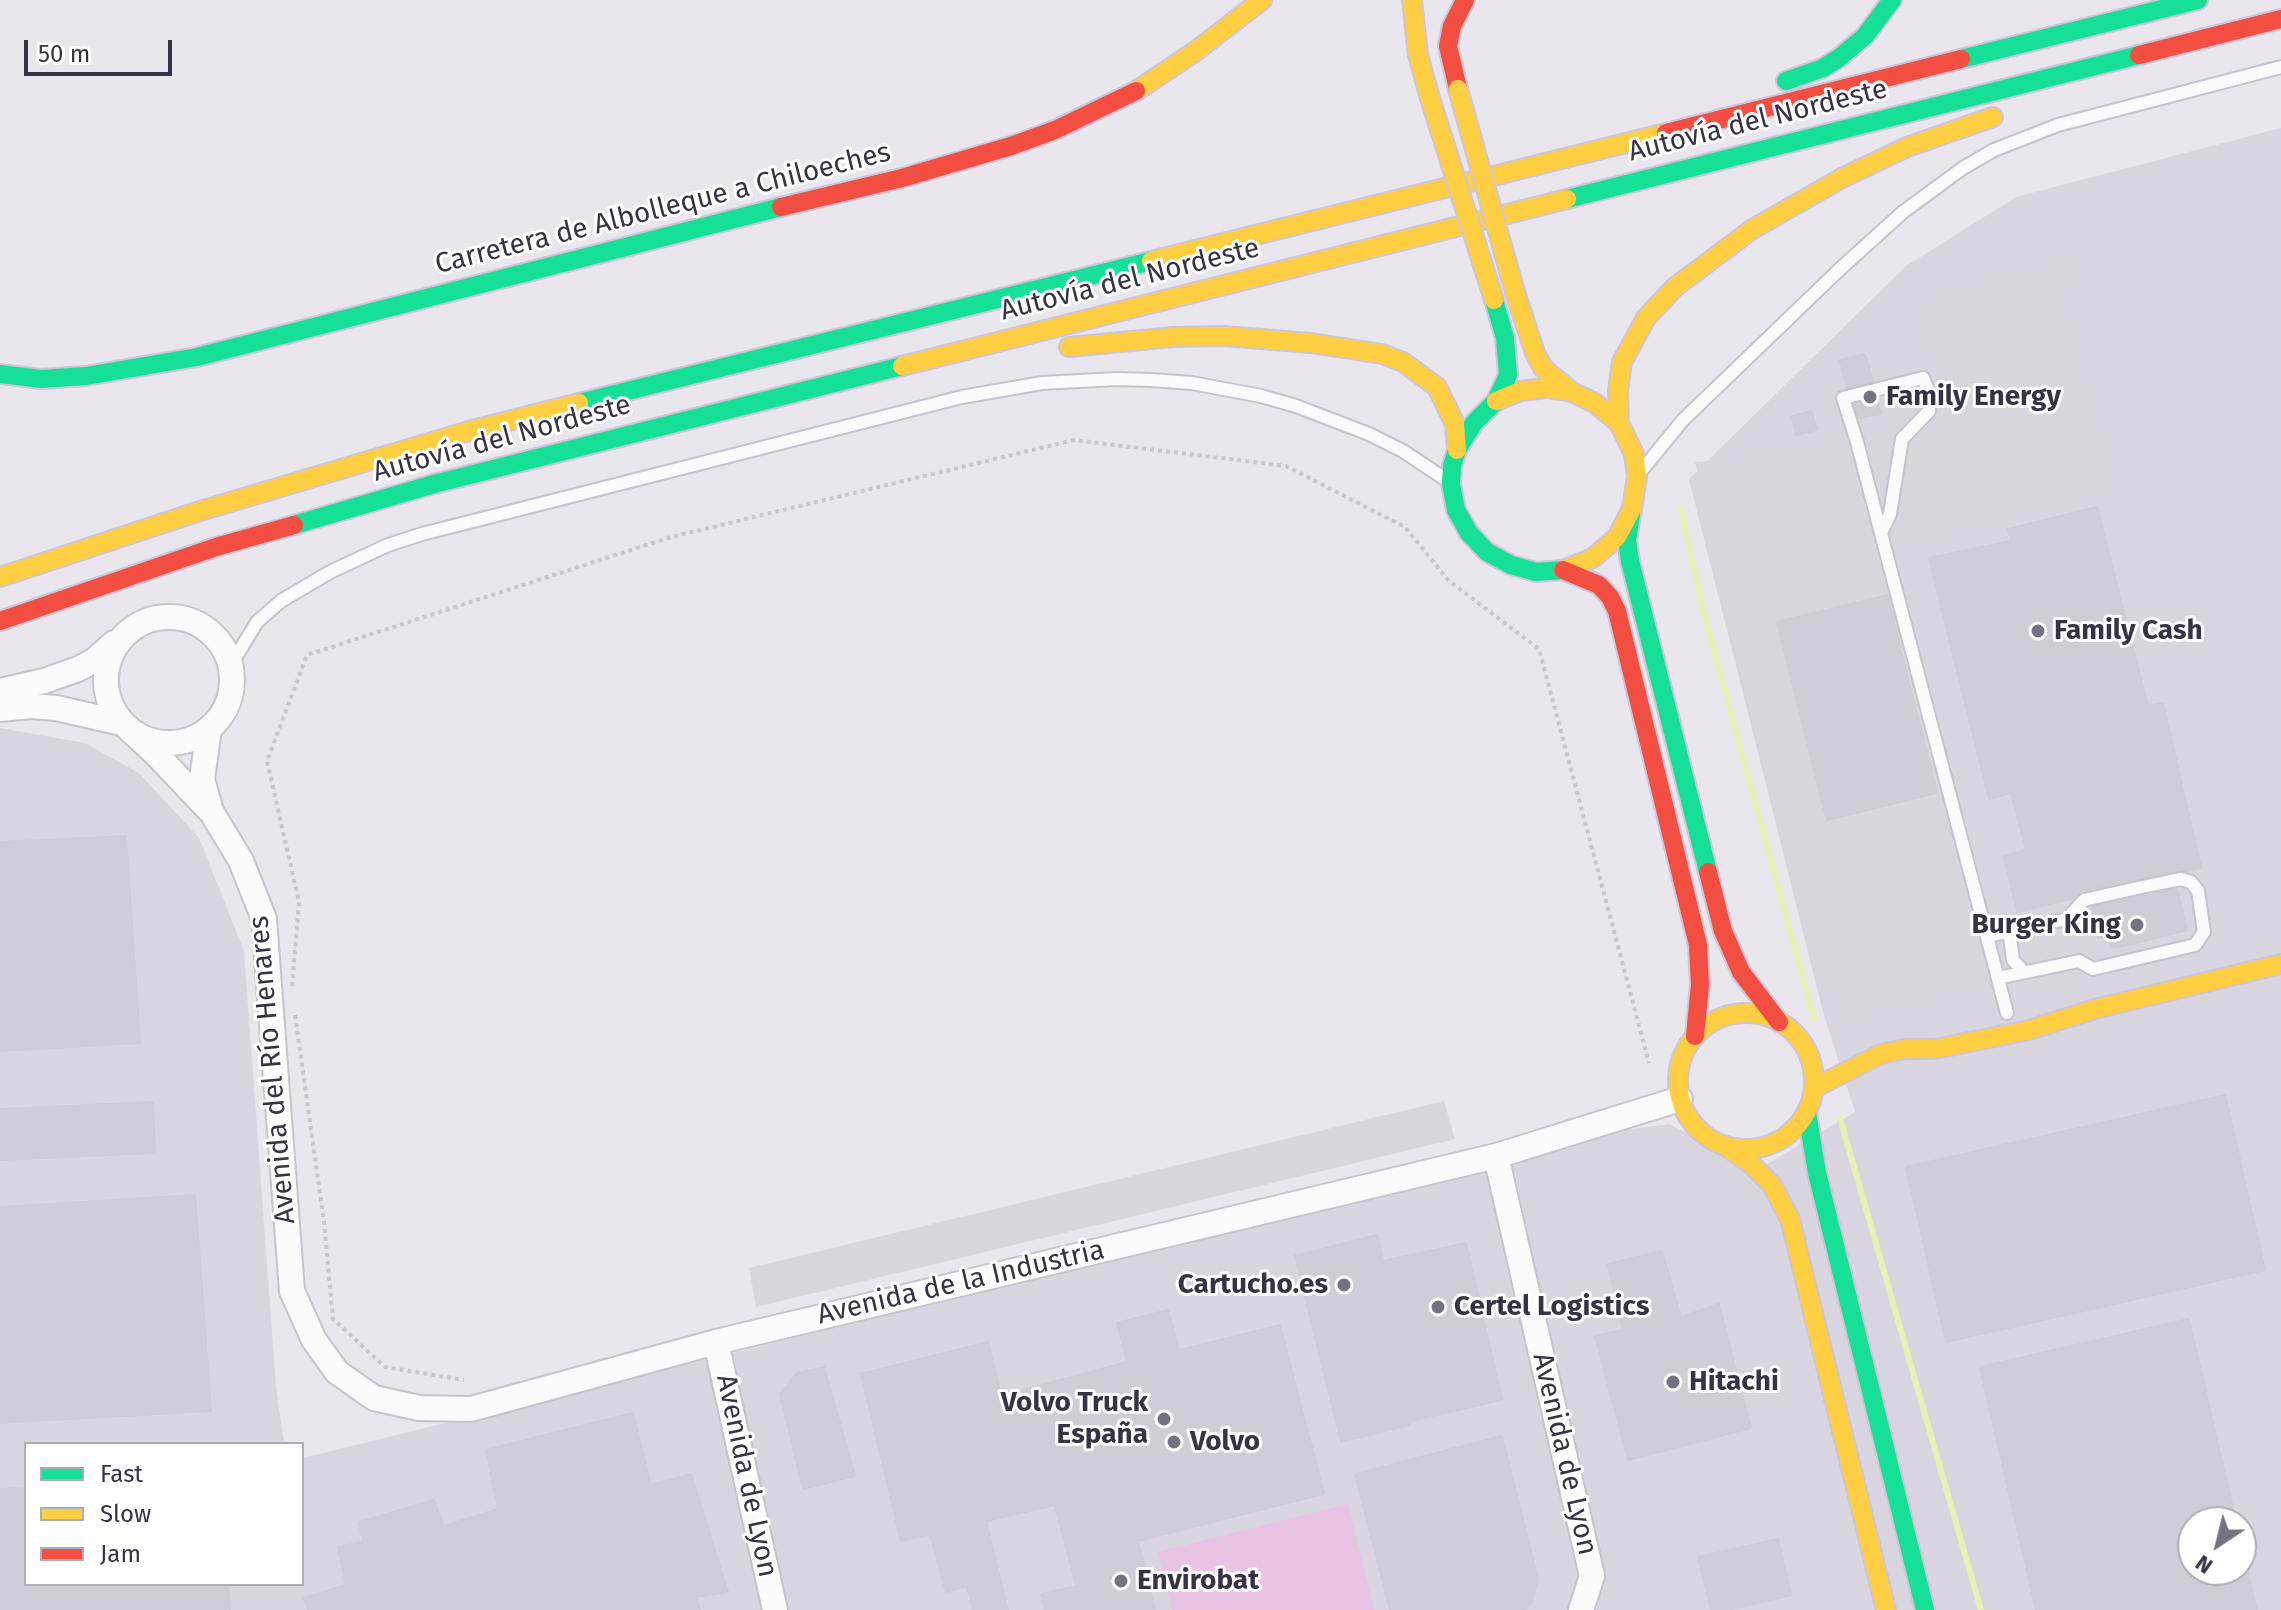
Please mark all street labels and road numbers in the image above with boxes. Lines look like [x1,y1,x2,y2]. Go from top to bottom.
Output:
street label: Autovía del Nordeste [1625,73,1891,169]
street label: Carretera de Albolleque a Chiloeches [432,136,894,282]
street label: Autovía del Nordeste [997,232,1263,328]
street label: Autovía del Nordeste [369,388,635,490]
street label: Avenida del Río Henares [243,915,303,1225]
street label: Avenida de la Industria [814,1234,1108,1332]
street label: Avenida de Lyon [1524,1350,1604,1558]
street label: Avenida de Lyon [708,1371,784,1581]

